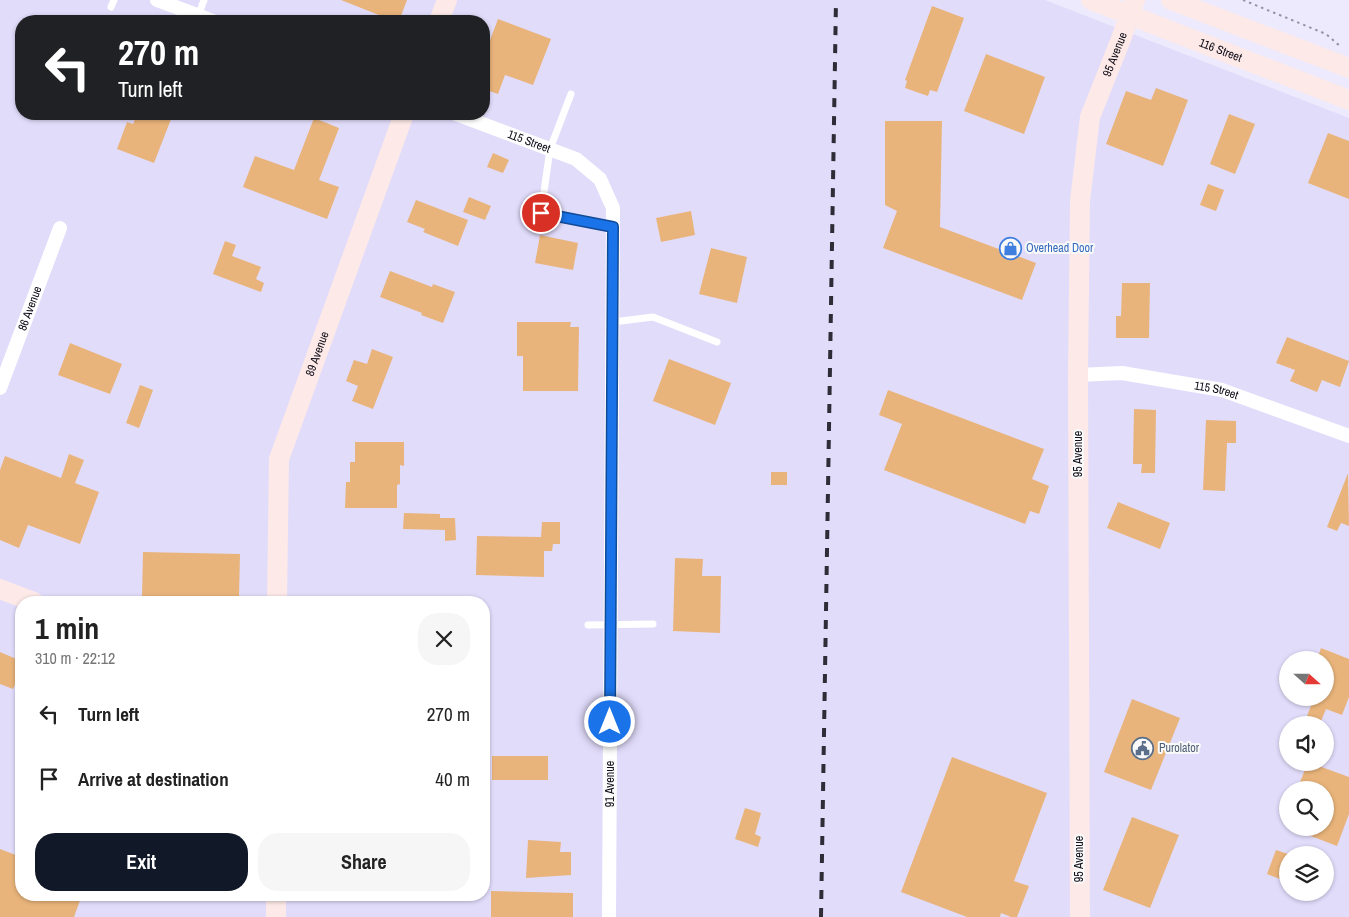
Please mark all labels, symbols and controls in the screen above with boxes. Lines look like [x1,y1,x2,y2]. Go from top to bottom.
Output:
text: 270 m [118,29,199,76]
street label: 95 Avenue [1099,30,1131,79]
icon: left [35,35,100,100]
street label: 116 Street [1197,35,1245,66]
text: Turn left [118,74,183,104]
street label: 115 Street [505,126,553,157]
pin [520,192,562,234]
icon: arrive [527,199,555,227]
shop icon: Overhead Door [998,236,1022,260]
place label: Overhead Door [1026,240,1094,256]
street label: 86 Avenue [14,284,45,333]
street label: 89 Avenue [302,329,333,378]
street label: 115 Street [1193,377,1241,403]
street label: 95 Avenue [1070,431,1086,477]
text: 1 min [35,608,99,648]
button: close [418,613,470,665]
text: 310 m · 22:12 [35,647,115,669]
north arrow [1279,651,1334,706]
map controls [1279,651,1334,901]
position arrow [583,695,635,747]
icon: left [35,700,63,728]
text: Turn left [78,701,139,727]
text: 270 m [427,701,470,727]
button: sound [1279,716,1334,771]
public building icon: Purolator [1131,736,1155,760]
place label: Purolator [1159,740,1200,756]
street label: 91 Avenue [602,761,618,807]
icon: arrive [35,765,63,793]
text: Arrive at destination [78,766,229,792]
text: 40 m [435,766,470,792]
button: search [1279,781,1334,836]
button: Exit [35,833,248,891]
button: Share [258,833,470,891]
street label: 95 Avenue [1071,836,1087,882]
button: layers [1279,846,1334,901]

